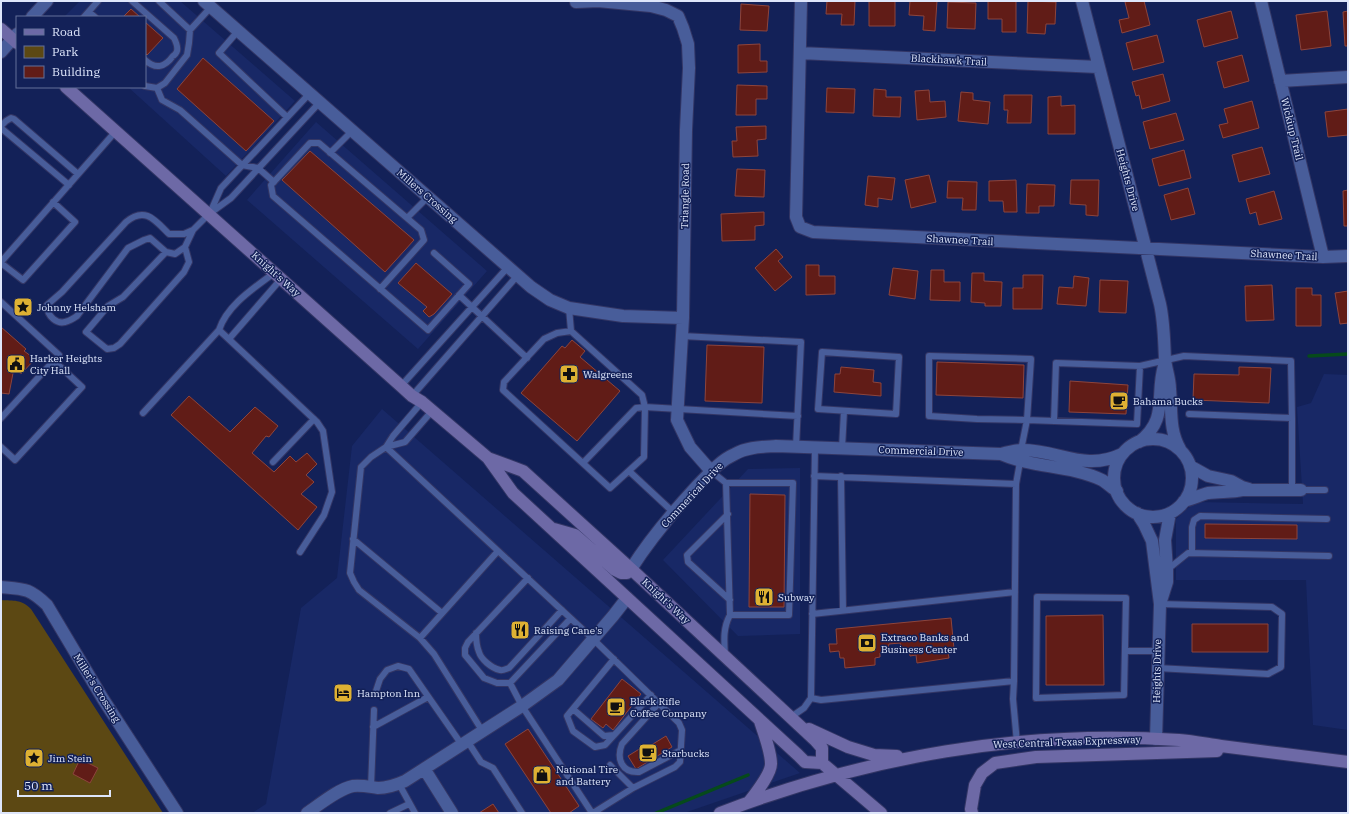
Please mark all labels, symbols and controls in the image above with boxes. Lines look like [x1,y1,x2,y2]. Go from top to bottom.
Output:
legend [16,16,146,88]
text: Road [52,24,81,39]
text: Park [52,44,78,59]
street label: Blackhawk Trail [911,52,987,68]
text: Building [52,64,100,79]
street label: Wickiup Trail [1278,96,1306,162]
street label: Heights Drive [1113,147,1143,213]
street label: Triangle Road [678,163,692,229]
street label: Millers Crossing [394,166,460,226]
street label: Shawnee Trail [926,232,994,248]
street label: Shawnee Trail [1250,247,1318,263]
street label: Knight's Way [249,249,304,300]
place icon: Johnny Helsham [12,296,34,318]
place label: Johnny Helsham [37,301,116,314]
place label: Harker Heights City Hall [30,352,102,377]
public building icon: Harker Heights City Hall [5,353,27,375]
pharmacy icon: Walgreens [558,363,580,385]
place label: Walgreens [583,368,633,381]
cafe icon: Bahama Bucks [1108,390,1130,412]
place label: Bahama Bucks [1133,395,1203,408]
street label: Commercial Drive [878,443,964,459]
street label: Commerical Drive [658,459,726,531]
street label: Knight's Way [639,575,693,627]
restaurant icon: Subway [753,586,775,608]
place label: Subway [778,591,815,604]
restaurant icon: Raising Cane's [509,619,531,641]
place label: Raising Cane's [534,624,602,637]
place label: Extraco Banks and Business Center [881,631,969,656]
bank icon: Extraco Banks and Business Center [856,632,878,654]
street label: Heights Drive [1150,639,1164,703]
street label: Miller's Crossing [71,651,124,725]
hotel icon: Hampton Inn [332,682,354,704]
place label: Hampton Inn [357,687,421,700]
place label: Black Rifle Coffee Company [630,695,707,720]
cafe icon: Black Rifle Coffee Company [605,696,627,718]
street label: West Central Texas Expressway [993,733,1142,751]
cafe icon: Starbucks [637,742,659,764]
place icon: Jim Stein [23,747,45,769]
place label: Starbucks [662,747,709,760]
place label: Jim Stein [48,752,92,765]
place label: National Tire and Battery [556,763,618,788]
shop icon: National Tire and Battery [531,764,553,786]
scale bar [18,772,110,798]
text: 50 m [24,778,53,793]

